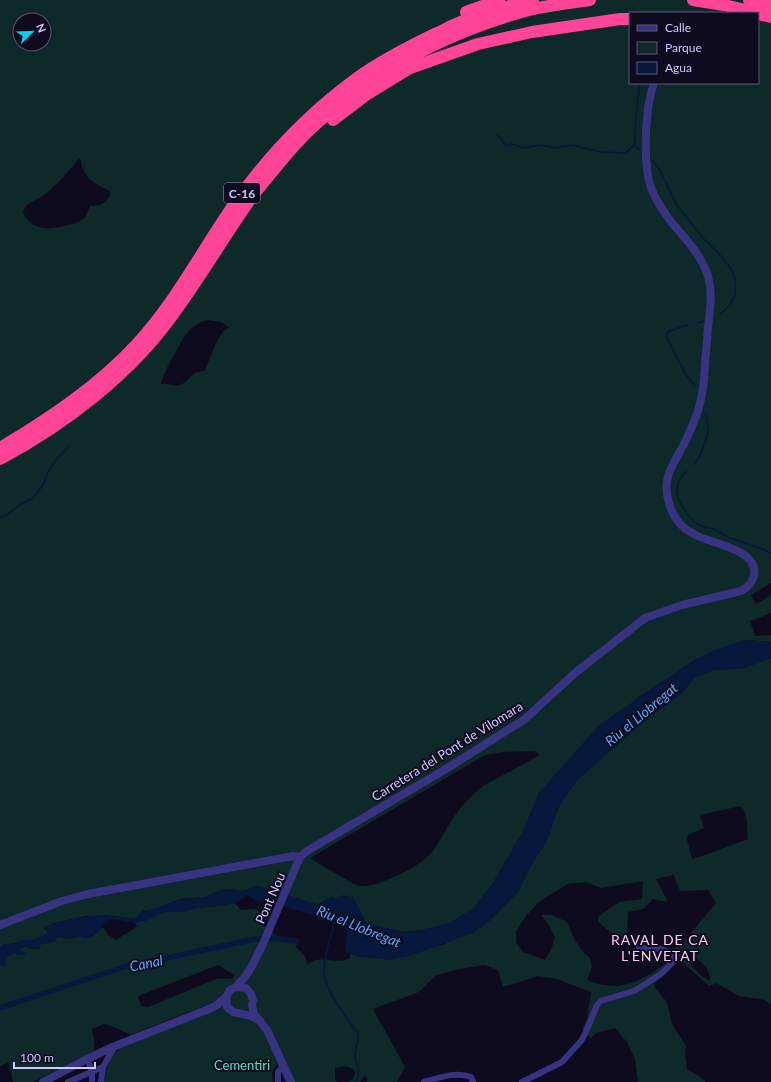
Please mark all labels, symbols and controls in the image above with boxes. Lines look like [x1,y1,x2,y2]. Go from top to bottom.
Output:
north arrow [12,12,52,52]
legend [629,12,759,84]
text: Calle [665,20,691,35]
text: N [34,21,49,34]
text: Parque [665,40,702,55]
text: Agua [665,60,692,75]
road number: C-16 [224,183,260,203]
water label: Riu el Llobregat [601,679,681,749]
street label: Carretera del Pont de Vilomara [368,698,526,804]
street label: Pont Nou [252,870,288,926]
water label: Riu el Llobregat [314,901,404,951]
district label: RAVAL DE CA L'ENVETAT [611,931,709,964]
water label: Canal [128,951,164,975]
scale bar [14,1044,95,1070]
text: 100 m [20,1050,54,1065]
park label: Cementiri [214,1057,270,1073]

